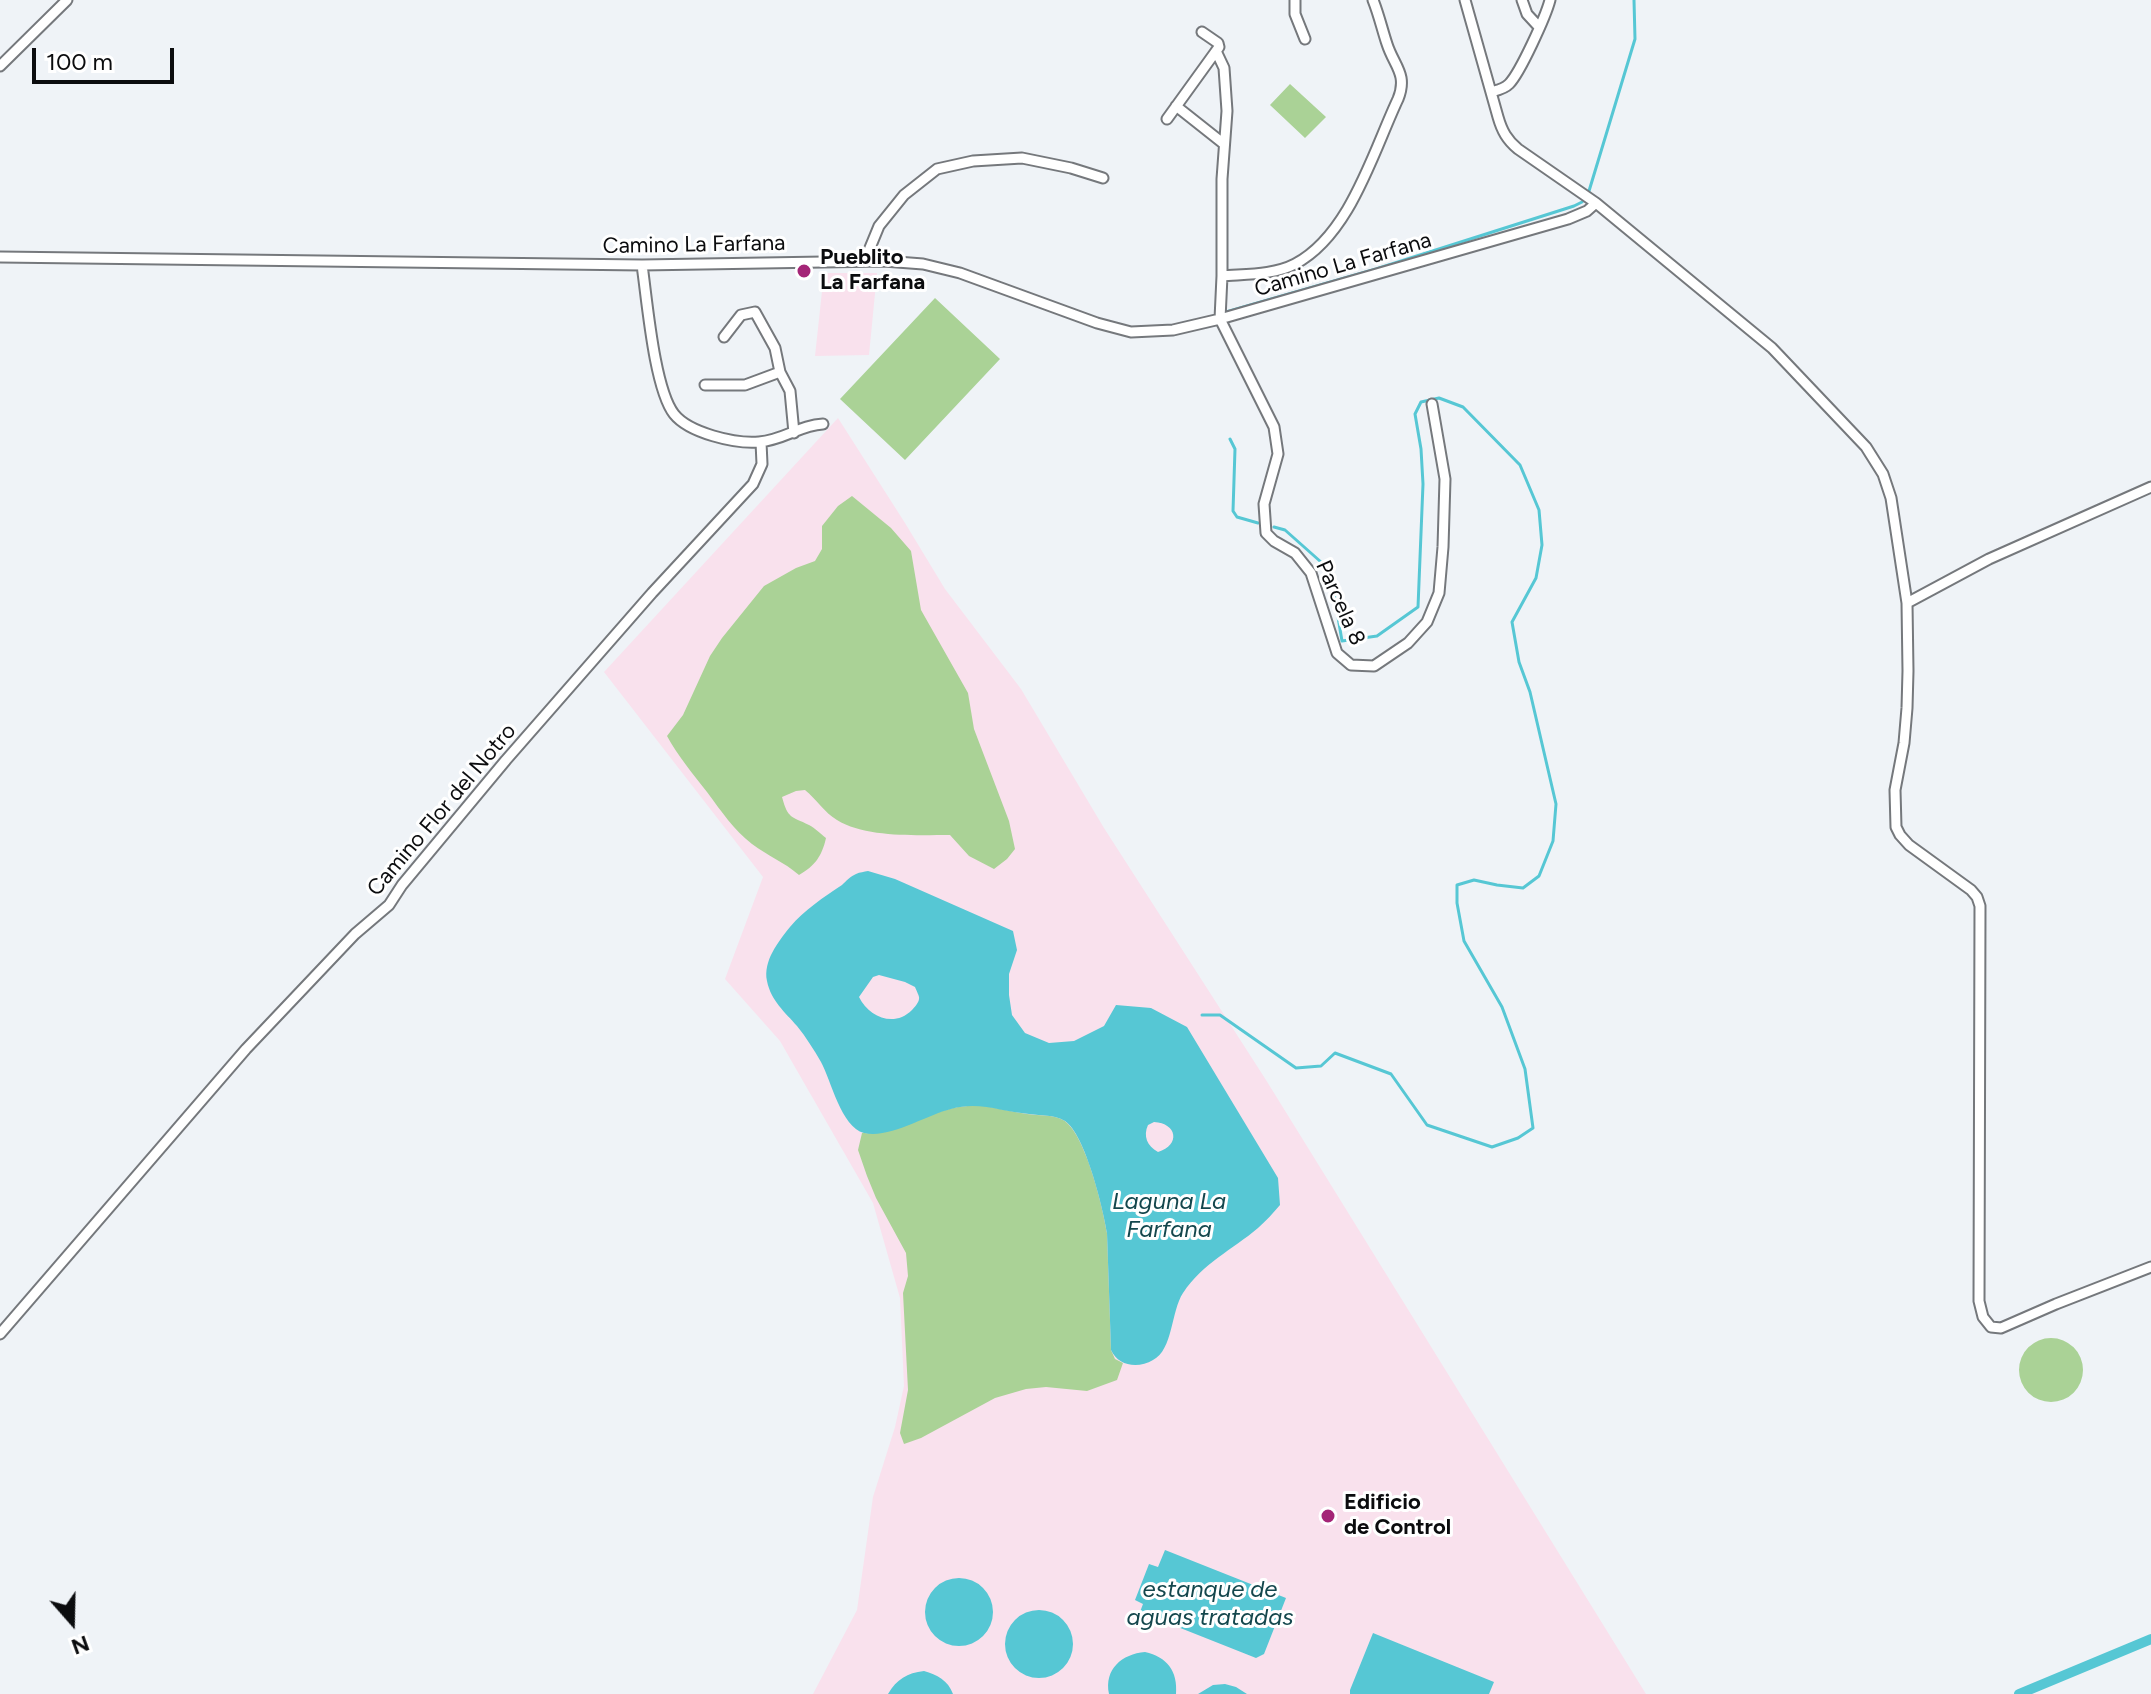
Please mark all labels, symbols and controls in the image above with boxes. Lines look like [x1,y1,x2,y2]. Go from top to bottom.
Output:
scale bar [36,32,178,82]
text: 100 m [46,47,113,76]
street label: Camino La Farfana [1252,227,1434,303]
street label: Camino La Farfana [602,230,786,260]
place label: Pueblito La Farfana [820,245,925,296]
marker: Pueblito La Farfana [795,262,813,280]
street label: Parcela 8 [1310,556,1370,650]
street label: Camino Flor del Notro [362,718,522,902]
water label: Laguna La Farfana [1112,1188,1226,1244]
place label: Edificio de Control [1344,1490,1451,1542]
marker: Edificio de Control [1319,1507,1337,1525]
water label: estanque de aguas tratadas [1126,1576,1294,1632]
north arrow [32,1582,112,1662]
text: N [68,1629,93,1661]

